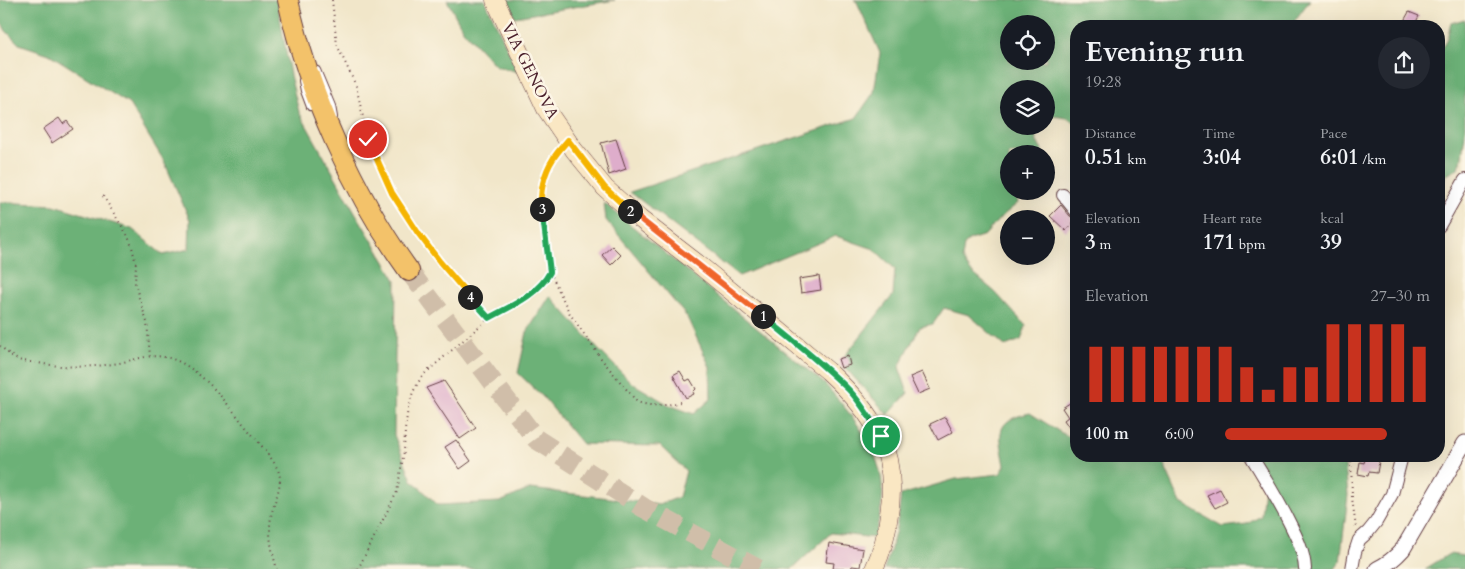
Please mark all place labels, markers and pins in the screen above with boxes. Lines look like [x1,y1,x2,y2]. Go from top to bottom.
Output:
pin [347,118,389,160]
pin: 3 [530,196,554,222]
pin: 2 [618,198,642,224]
pin: 4 [458,284,482,310]
pin: 1 [750,304,776,328]
pin [860,415,902,457]

